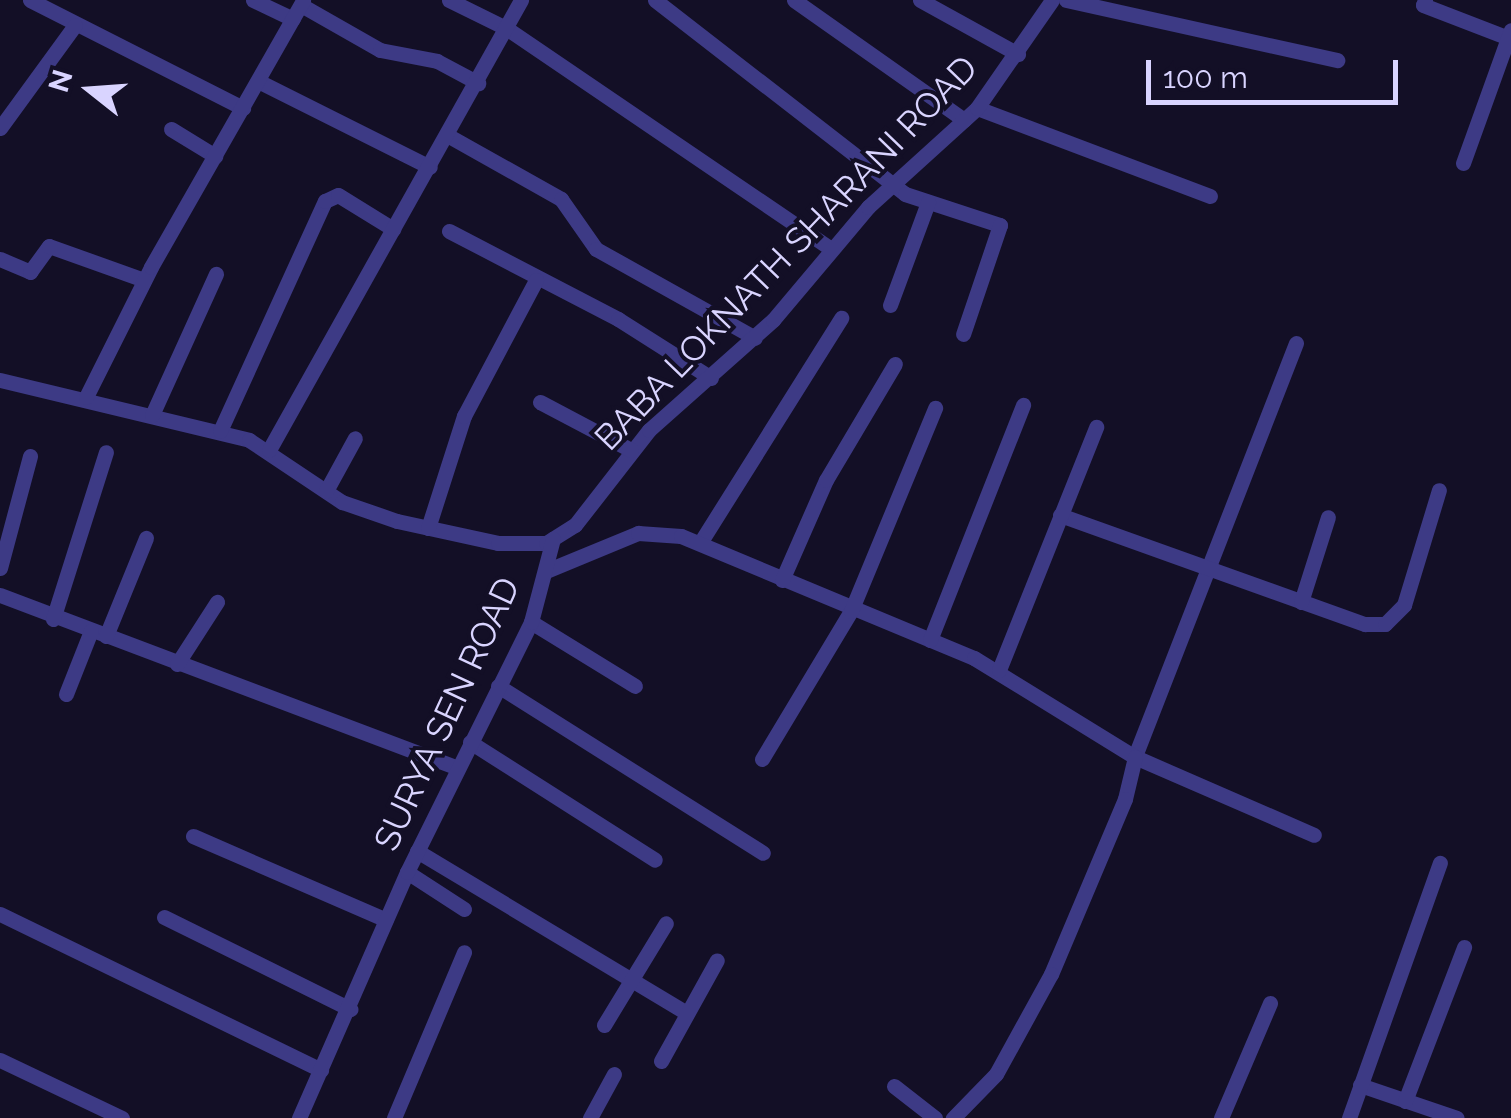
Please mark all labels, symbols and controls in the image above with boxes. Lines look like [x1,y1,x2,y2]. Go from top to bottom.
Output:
north arrow [40,40,140,140]
scale bar [1151,40,1404,102]
street label: BABA LOKNATH SHARANI ROAD [586,47,986,459]
text: 100 m [1163,60,1248,95]
text: N [42,66,80,96]
street label: SURYA SEN ROAD [365,570,529,858]

